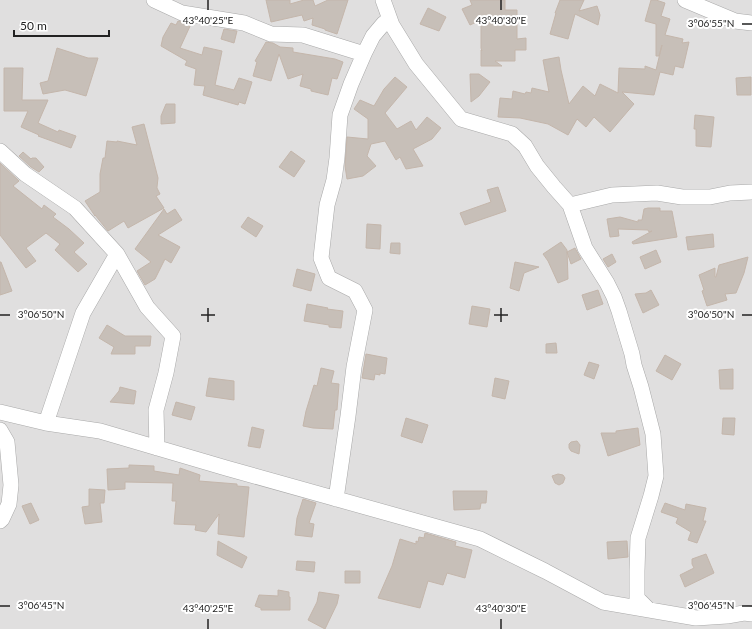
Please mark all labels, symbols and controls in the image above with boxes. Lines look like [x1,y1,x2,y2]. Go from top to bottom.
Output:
scale bar [14,12,109,38]
text: 43°40'25"E [183,14,233,26]
text: 43°40'30"E [476,14,526,26]
text: 3°06'55"N [688,17,734,29]
text: 50 m [20,18,47,33]
text: 3°06'50"N [18,308,64,320]
text: 3°06'50"N [688,308,734,320]
text: 3°06'45"N [18,599,64,611]
text: 3°06'45"N [688,599,734,611]
text: 43°40'25"E [183,602,233,614]
text: 43°40'30"E [476,602,526,614]

